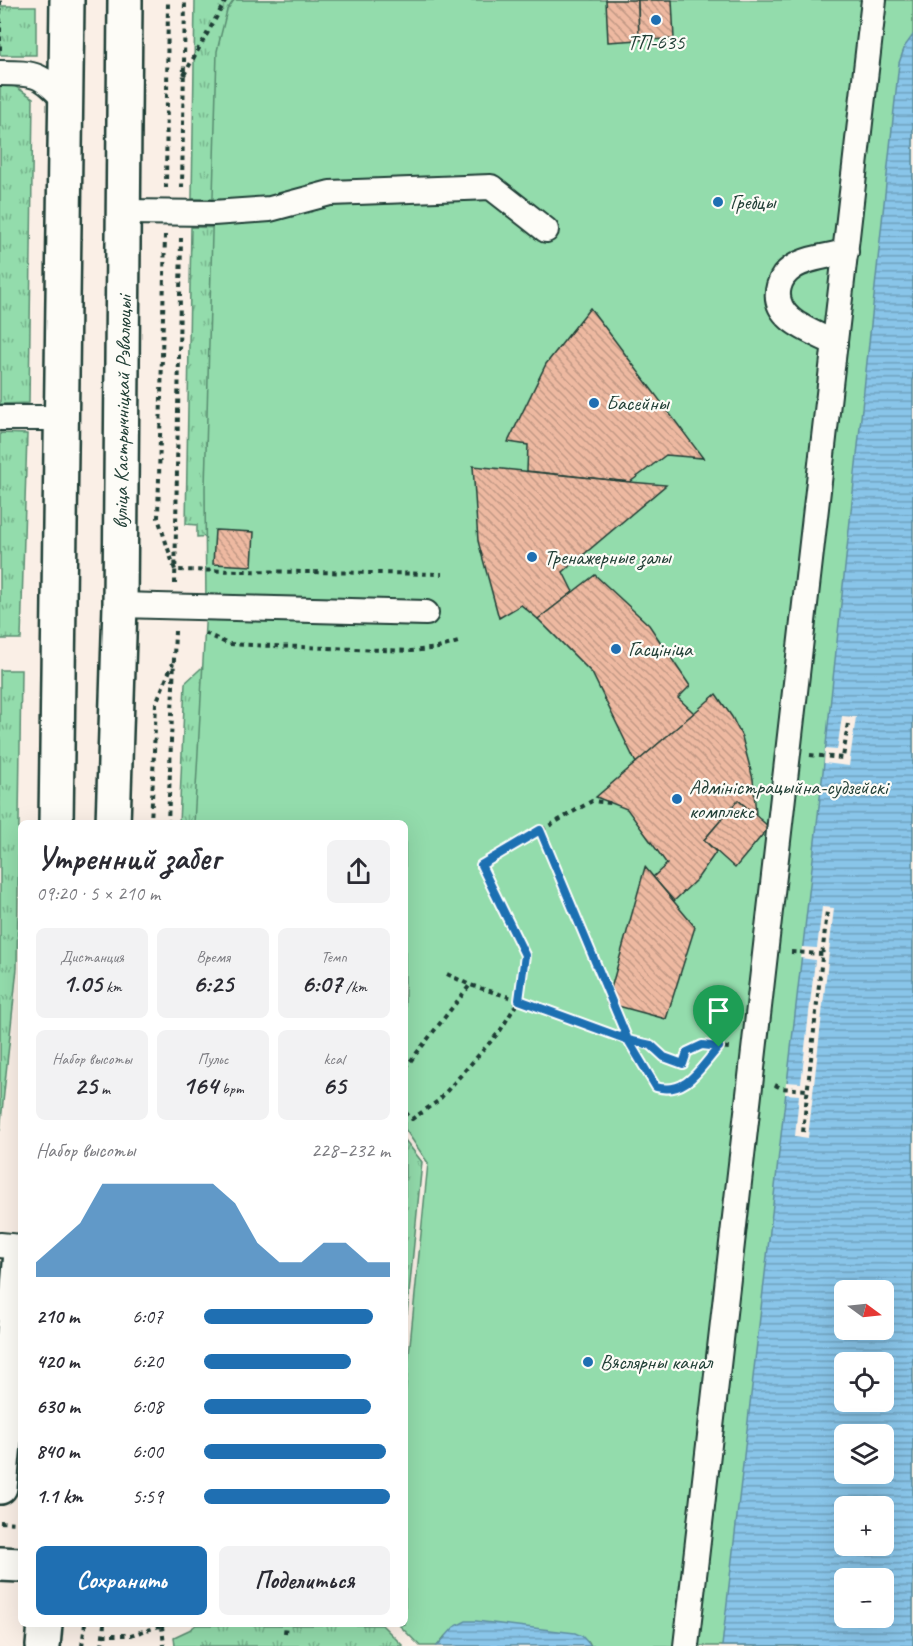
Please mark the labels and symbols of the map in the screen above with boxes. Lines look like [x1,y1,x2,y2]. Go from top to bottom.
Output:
marker: ТП-635 [649,13,663,27]
place label: ТП-635 [627,29,686,55]
place label: Гребцы [730,189,777,215]
marker: Гребцы [711,195,725,209]
street label: вуліца Кастрычніцкай Рэвалюцыі [107,292,137,529]
place label: Басейны [606,390,671,416]
marker: Басейны [587,396,601,410]
place label: Тренажерные залы [544,544,673,571]
marker: Тренажерные залы [525,550,539,564]
place label: Гасцініца [628,636,694,662]
marker: Гасцініца [609,642,623,656]
place label: Адміністрацыйна-судзейскі комплекс [689,774,891,824]
marker: Адміністрацыйна-судзейскі комплекс [670,792,684,806]
pin [693,985,744,1047]
north arrow [834,1280,894,1340]
place label: Вяслярны канал [600,1349,714,1375]
marker: Вяслярны канал [581,1355,595,1369]

